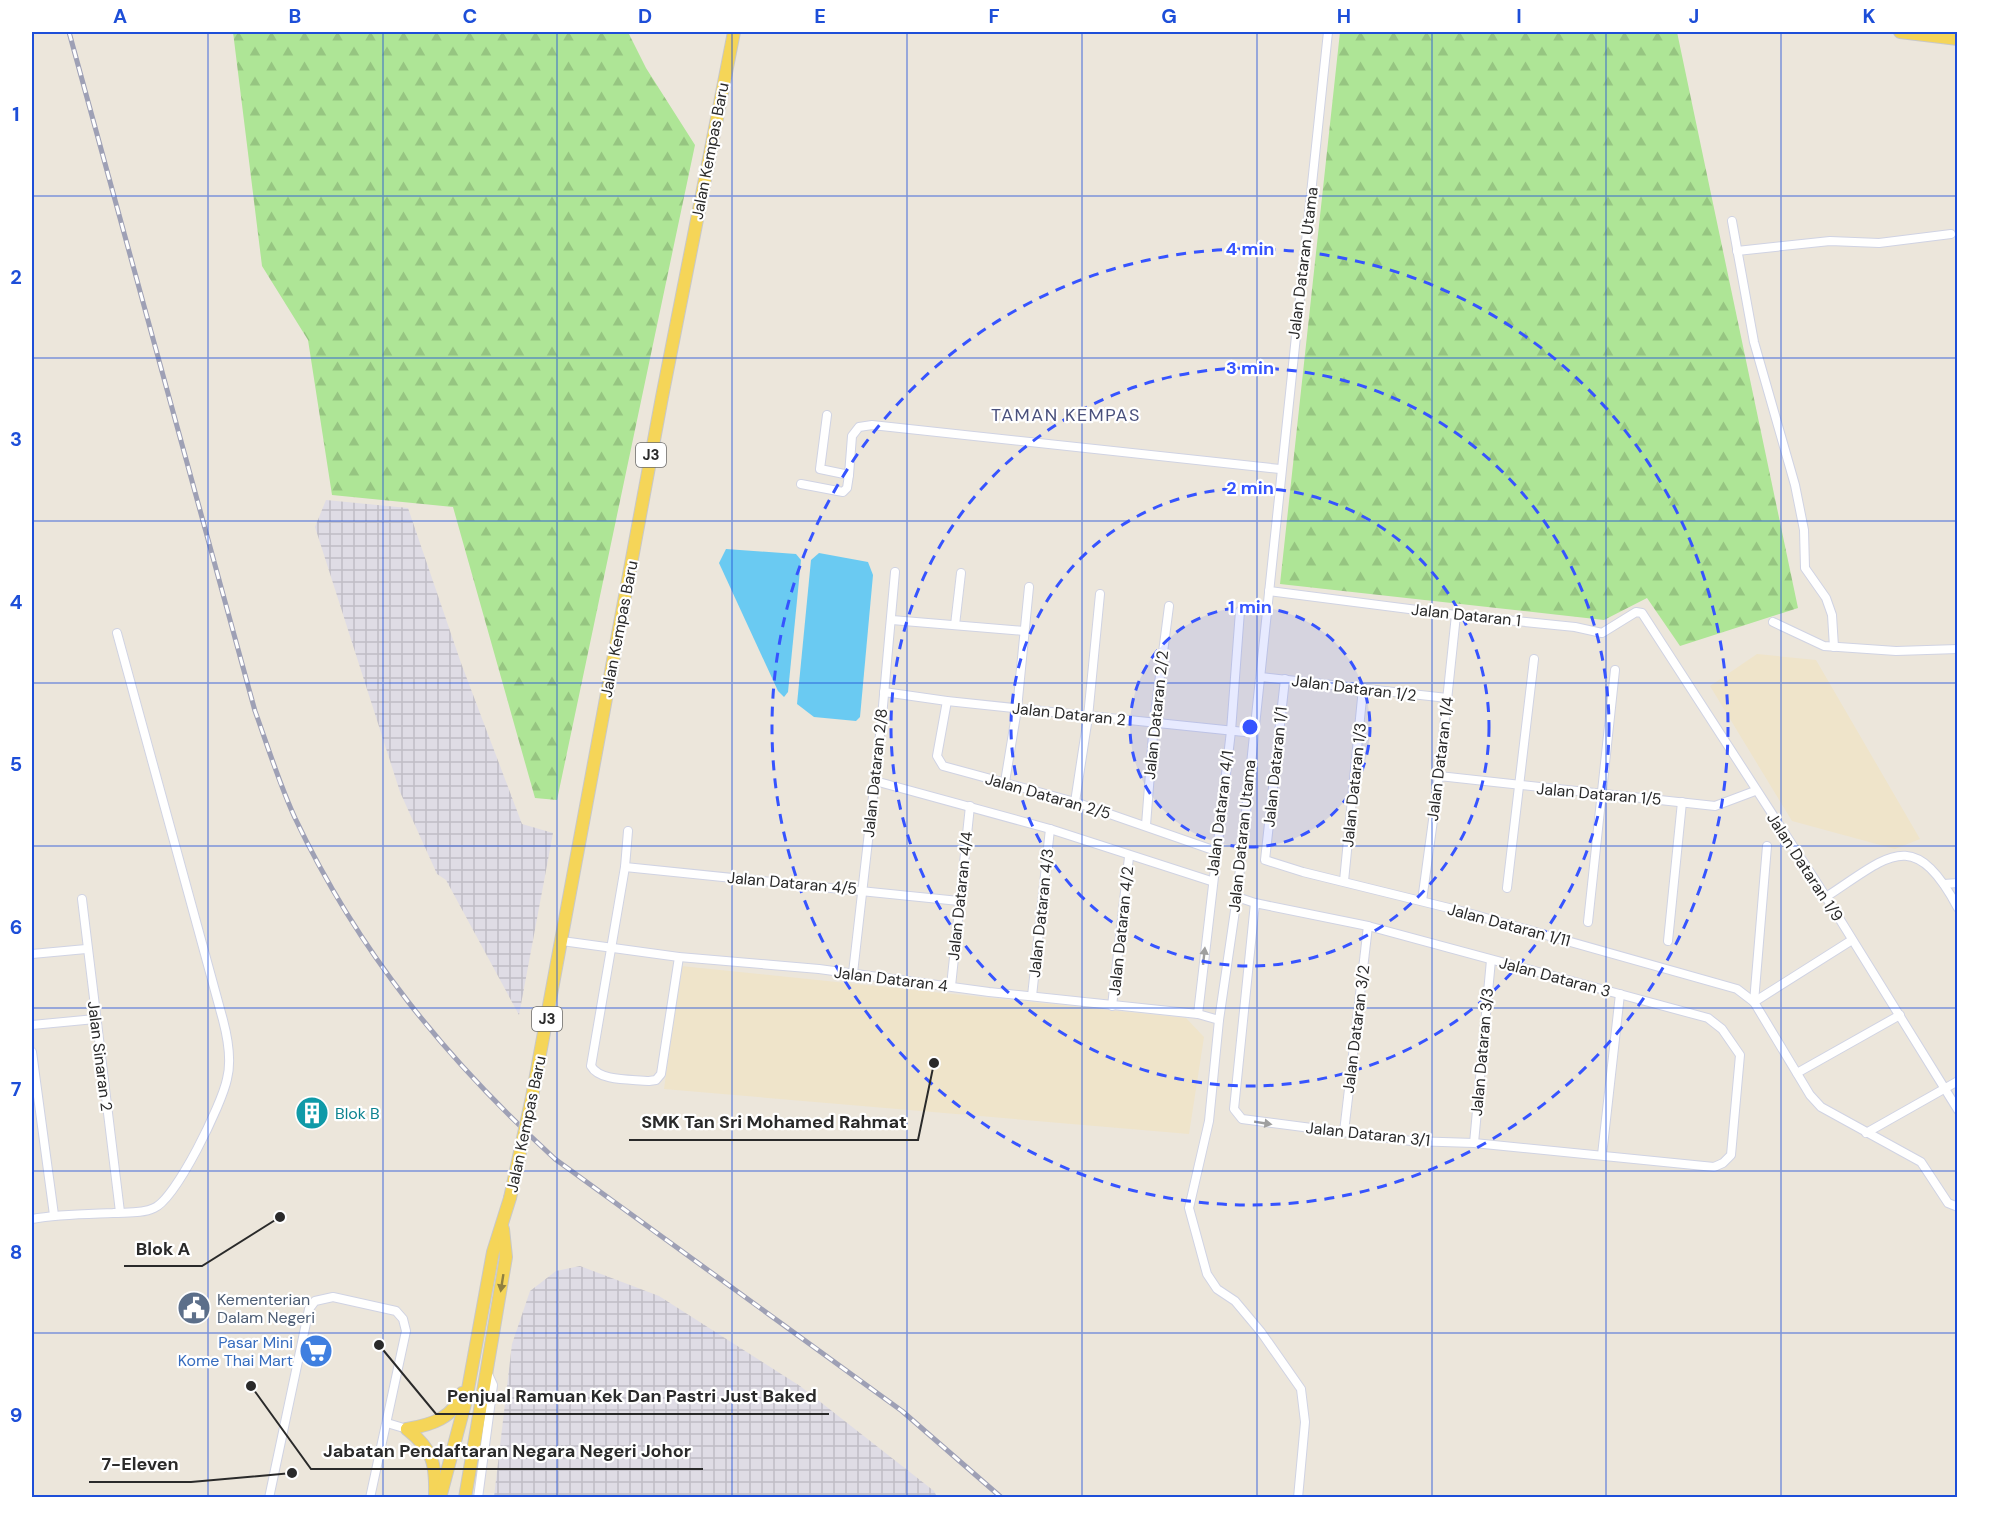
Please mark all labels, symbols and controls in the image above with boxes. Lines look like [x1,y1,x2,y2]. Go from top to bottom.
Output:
text: A [113,3,127,29]
text: B [289,3,301,29]
text: C [463,3,477,29]
text: D [638,3,652,29]
text: E [814,3,826,29]
text: F [988,3,1000,29]
text: G [1161,3,1177,29]
text: H [1337,3,1351,29]
text: I [1516,3,1522,29]
text: J [1689,3,1699,29]
text: K [1862,3,1876,29]
street label: Jalan Kempas Baru [686,81,734,221]
text: 1 [12,101,20,127]
street label: Jalan Dataran Utama [1283,186,1323,340]
text: 4 min [1226,237,1274,261]
text: 2 [10,264,22,290]
text: 3 min [1226,356,1274,380]
district label: TAMAN KEMPAS [991,403,1141,427]
text: 3 [10,426,22,452]
road number: J3 [636,443,666,467]
text: 2 min [1226,476,1274,500]
street label: Jalan Kempas Baru [595,559,643,699]
text: 4 [10,589,23,615]
text: 1 min [1228,595,1272,619]
street label: Jalan Dataran 1 [1410,599,1522,631]
street label: Jalan Dataran 2/2 [1139,649,1173,781]
street label: Jalan Dataran 1/2 [1290,670,1418,706]
street label: Jalan Dataran 1/4 [1422,695,1458,822]
street label: Jalan Dataran 2 [1011,698,1127,730]
street label: Jalan Dataran 1/1 [1258,706,1292,828]
street label: Jalan Dataran 2/8 [858,707,892,839]
centre of rings [1240,717,1260,737]
street label: Jalan Dataran 1/3 [1337,722,1371,848]
street label: Jalan Dataran 4/1 [1202,749,1238,877]
text: 5 [10,751,22,777]
street label: Jalan Dataran Utama [1224,759,1260,913]
street label: Jalan Dataran 2/5 [983,768,1113,824]
street label: Jalan Dataran 1/5 [1536,778,1662,810]
street label: Jalan Dataran 1/9 [1762,809,1848,925]
street label: Jalan Dataran 4/4 [943,830,977,962]
street label: Jalan Dataran 4/3 [1024,847,1058,979]
street label: Jalan Dataran 4/2 [1104,865,1138,997]
street label: Jalan Dataran 4/5 [726,867,858,899]
street label: Jalan Dataran 1/11 [1445,899,1573,951]
text: 6 [10,914,22,940]
one-way arrow [1199,946,1209,965]
street label: Jalan Dataran 3 [1497,952,1613,1002]
street label: Jalan Dataran 4 [833,962,949,996]
street label: Jalan Dataran 3/2 [1338,964,1374,1094]
street label: Jalan Dataran 3/3 [1466,987,1498,1117]
street label: Jalan Sinaran 2 [83,1000,117,1112]
road number: J3 [532,1007,562,1031]
street label: Jalan Kempas Baru [501,1054,551,1194]
text: 7 [11,1076,22,1102]
building icon: Blok B [294,1095,330,1131]
place label: Blok B [335,1103,380,1124]
callout: SMK Tan Sri Mohamed Rahmat [629,1104,918,1140]
text: SMK Tan Sri Mohamed Rahmat [641,1110,907,1134]
street label: Jalan Dataran 3/1 [1305,1117,1431,1151]
one-way arrow [1254,1118,1273,1127]
callout: Blok A [124,1230,202,1266]
text: Blok A [136,1237,191,1261]
text: 8 [10,1239,22,1265]
one-way arrow [498,1274,507,1293]
place label: Kementerian Dalam Negeri [217,1289,315,1328]
public building icon: Kementerian Dalam Negeri [176,1290,212,1326]
place label: Pasar Mini Kome Thai Mart [178,1332,293,1371]
supermarket icon: Pasar Mini Kome Thai Mart [298,1333,334,1369]
callout: Penjual Ramuan Kek Dan Pastri Just Baked [436,1378,829,1414]
text: Penjual Ramuan Kek Dan Pastri Just Baked [447,1384,817,1408]
text: 9 [10,1402,22,1428]
callout: Jabatan Pendaftaran Negara Negeri Johor [311,1433,703,1469]
text: Jabatan Pendaftaran Negara Negeri Johor [323,1439,691,1463]
callout: 7-Eleven [89,1446,191,1482]
text: 7-Eleven [101,1452,179,1476]

